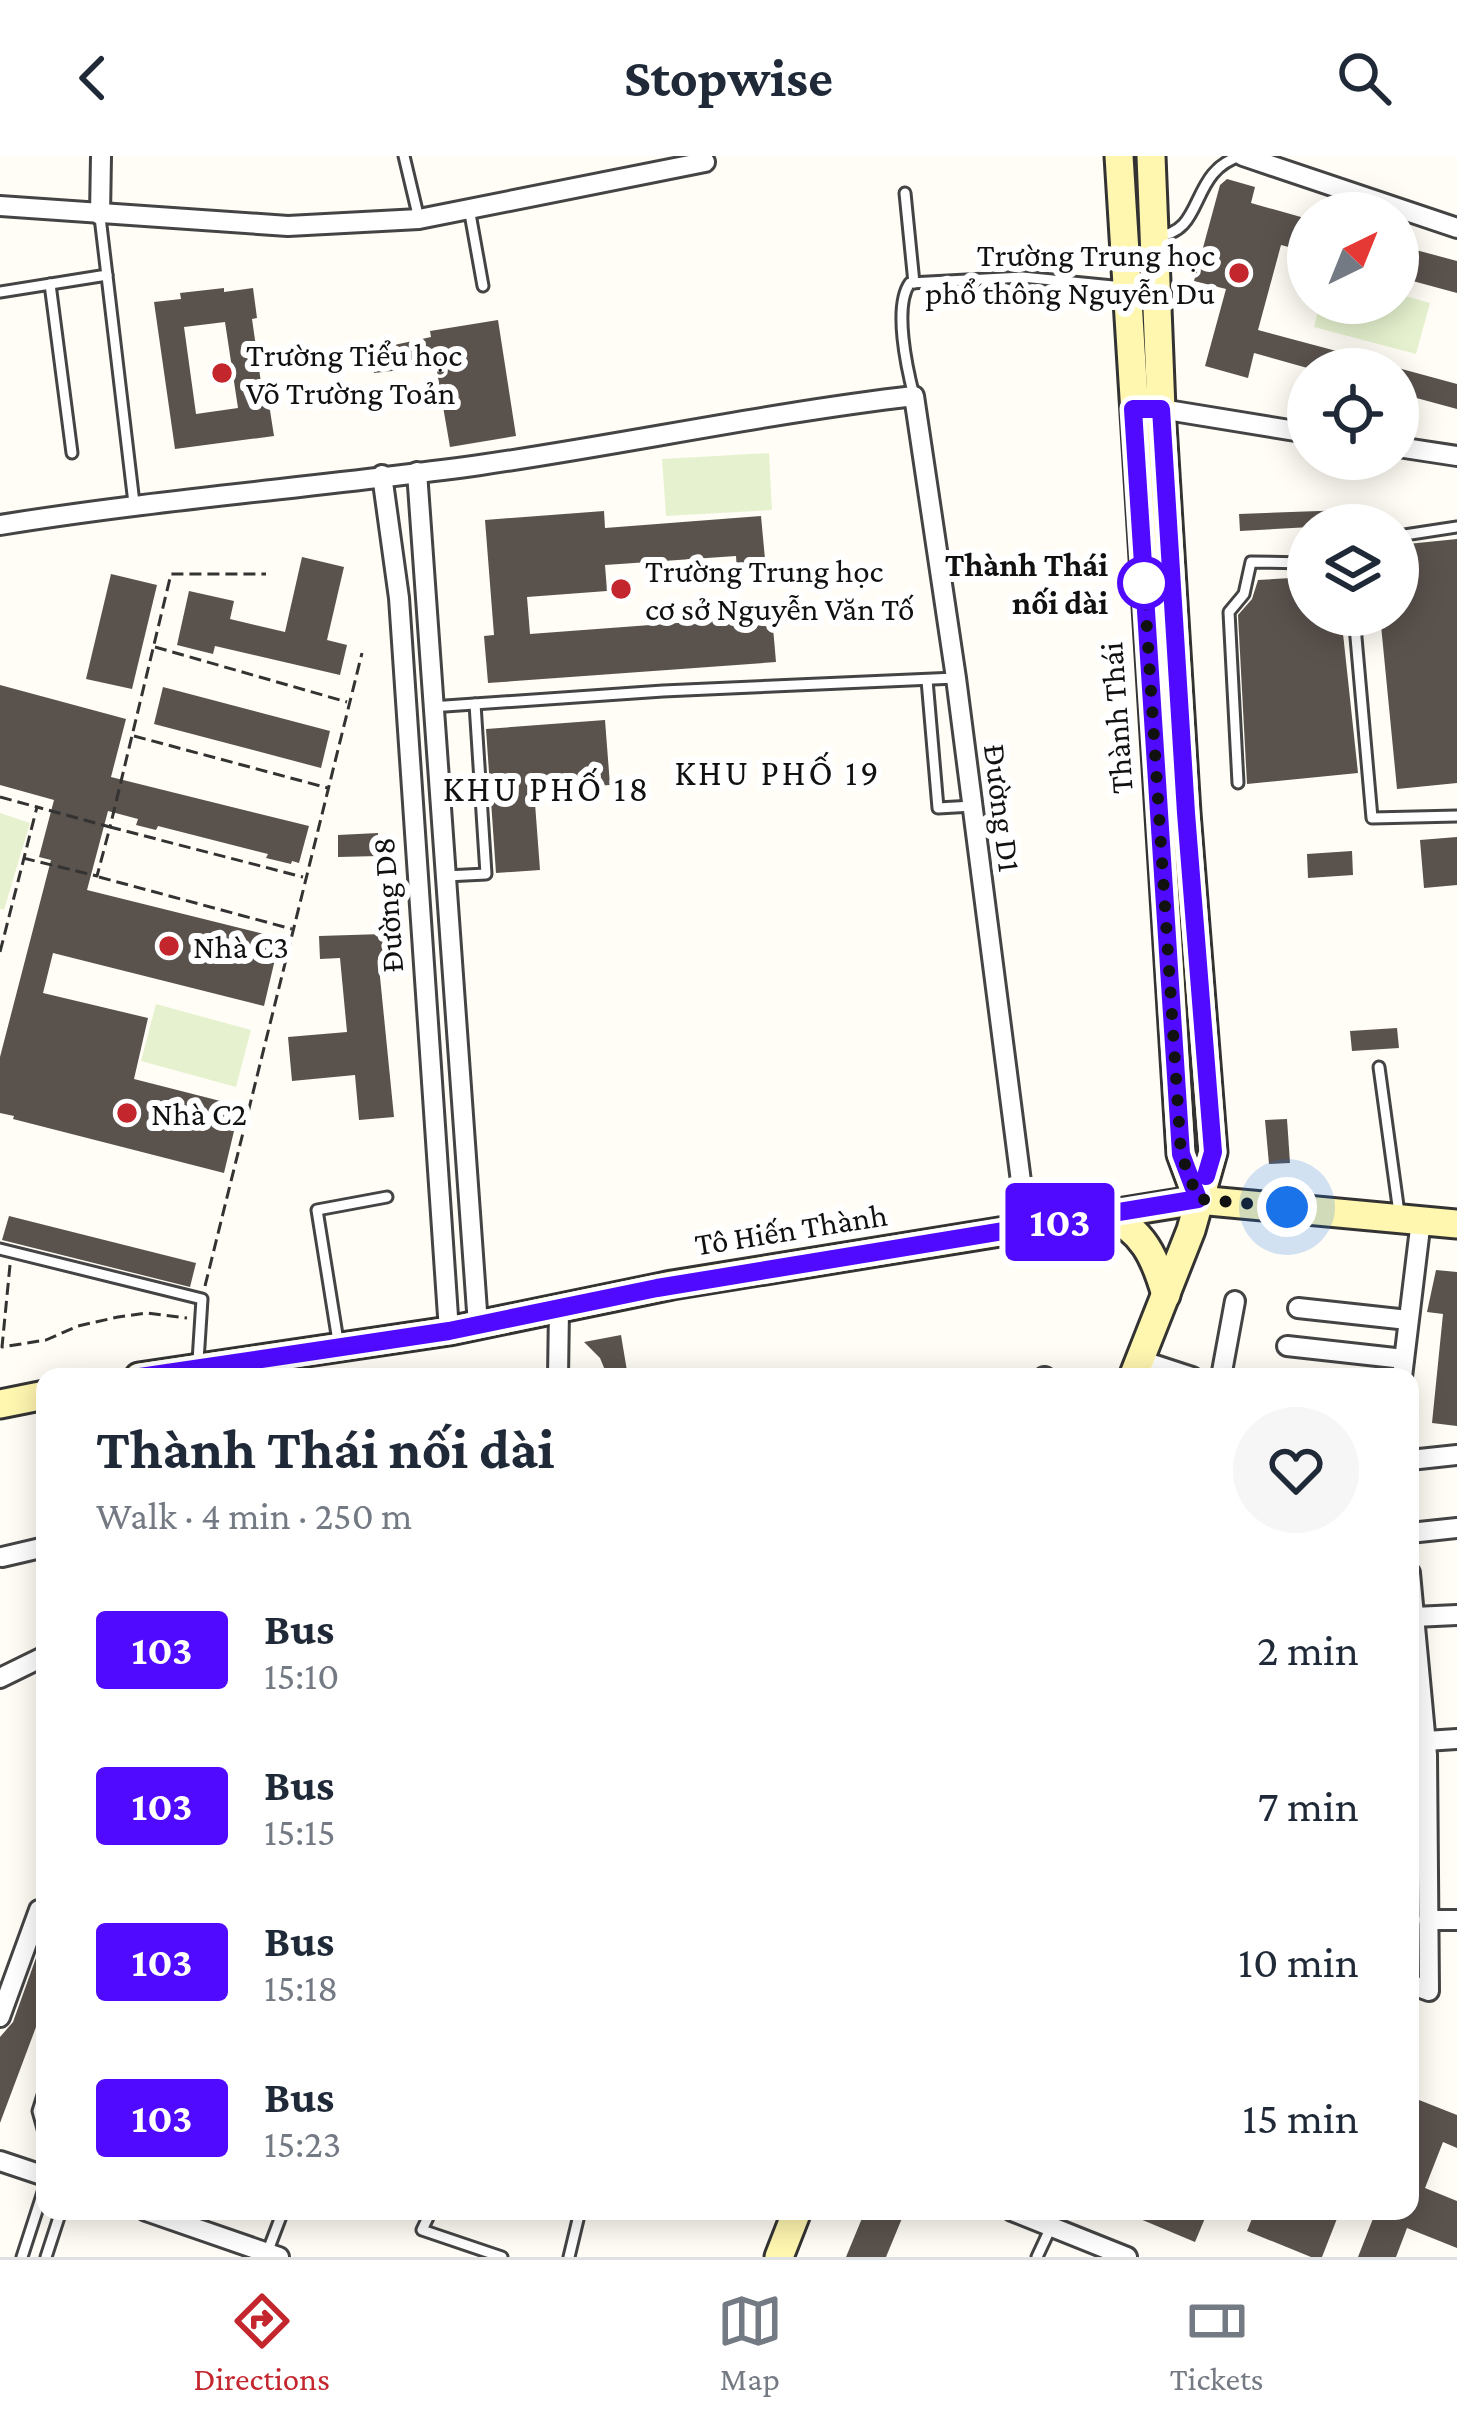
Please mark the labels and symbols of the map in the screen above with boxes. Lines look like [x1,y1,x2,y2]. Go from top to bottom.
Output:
north arrow [1287,192,1419,324]
place label: Trường Trung học phổ thông Nguyễn Du [925,236,1215,311]
marker: Trường Trung học phổ thông Nguyễn Du [1226,260,1252,286]
place label: Trường Tiểu học Võ Trường Toản [246,336,462,411]
marker: Trường Tiểu học Võ Trường Toản [209,360,235,386]
place label: Thành Thái nối dài [945,546,1108,621]
place label: Trường Trung học cơ sở Nguyễn Văn Tố [645,552,914,627]
marker: Thành Thái nối dài [1119,558,1169,608]
marker: Trường Trung học cơ sở Nguyễn Văn Tố [608,576,634,602]
street label: Thành Thái [1092,641,1140,795]
street label: Đường D1 [977,742,1029,874]
district label: KHU PHỐ 19 [674,751,882,793]
district label: KHU PHỐ 18 [443,767,651,809]
street label: Đường D8 [364,836,410,974]
place label: Nhà C3 [193,928,289,965]
marker: Nhà C3 [156,933,182,959]
place label: Nhà C2 [151,1095,247,1132]
marker: Nhà C2 [114,1100,140,1126]
your location [1257,1177,1317,1237]
line badge: 103 [991,1183,1129,1261]
street label: Tô Hiến Thành [692,1196,890,1262]

